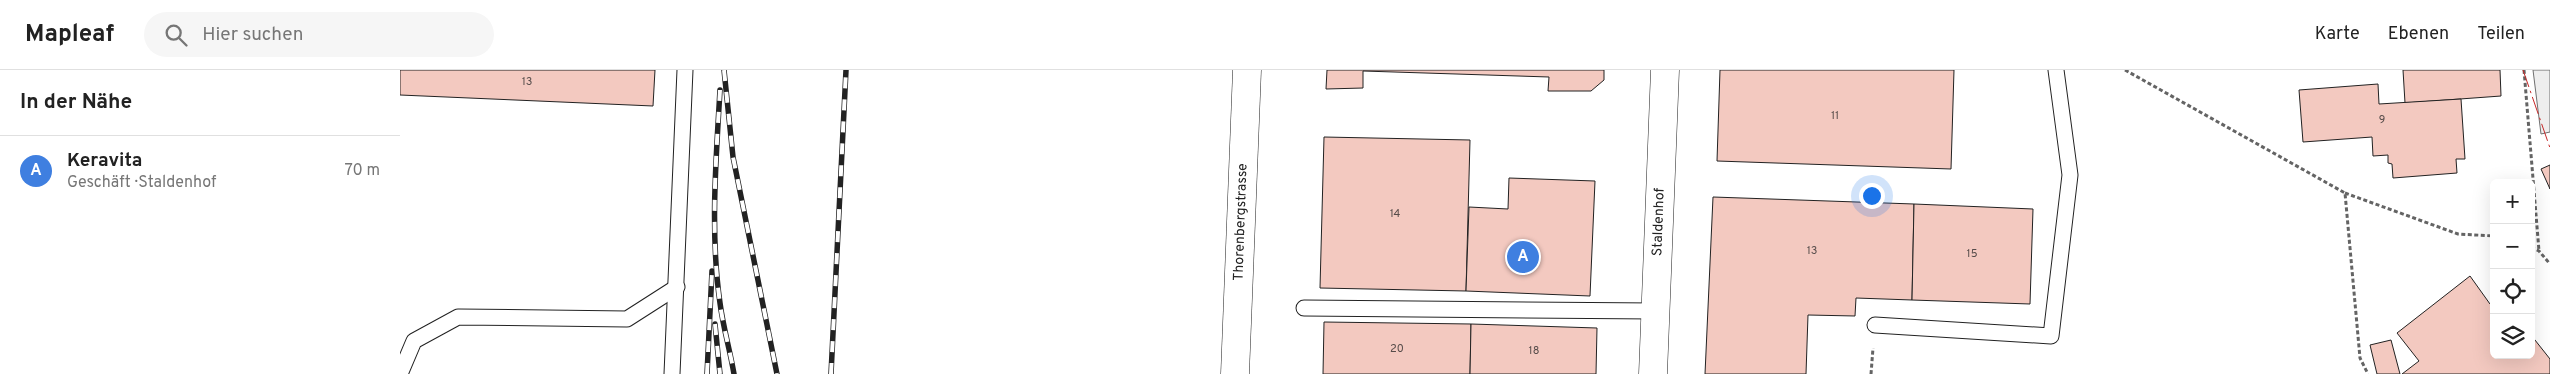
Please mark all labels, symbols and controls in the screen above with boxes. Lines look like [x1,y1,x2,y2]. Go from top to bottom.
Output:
search box [144,12,494,57]
text: Mapleaf [25,20,114,50]
icon: search [162,21,190,49]
text: Hier suchen [202,23,303,47]
text: Karte [2315,23,2360,46]
text: Ebenen [2388,23,2449,46]
text: Teilen [2477,23,2525,46]
house number: 13 [522,75,532,89]
text: In der Nähe [20,89,132,116]
house number: 11 [1831,109,1839,123]
house number: 9 [2379,113,2385,127]
text: Keravita [67,149,142,173]
text: A [30,161,42,181]
text: 70 m [345,161,380,181]
street label: Thorenbergstrasse [1230,163,1252,281]
text: Geschäft · Staldenhof [67,173,216,193]
map controls [2490,179,2535,359]
button: + [2490,179,2535,224]
your location [1859,183,1885,209]
street label: Staldenhof [1649,187,1669,256]
house number: 14 [1390,207,1401,221]
button: − [2490,224,2535,269]
pin: A [1507,238,1539,276]
house number: 13 [1807,244,1817,258]
house number: 15 [1967,247,1978,261]
button: locate [2490,269,2535,314]
button: layers [2490,314,2535,359]
house number: 20 [1390,342,1404,356]
house number: 18 [1529,344,1539,358]

